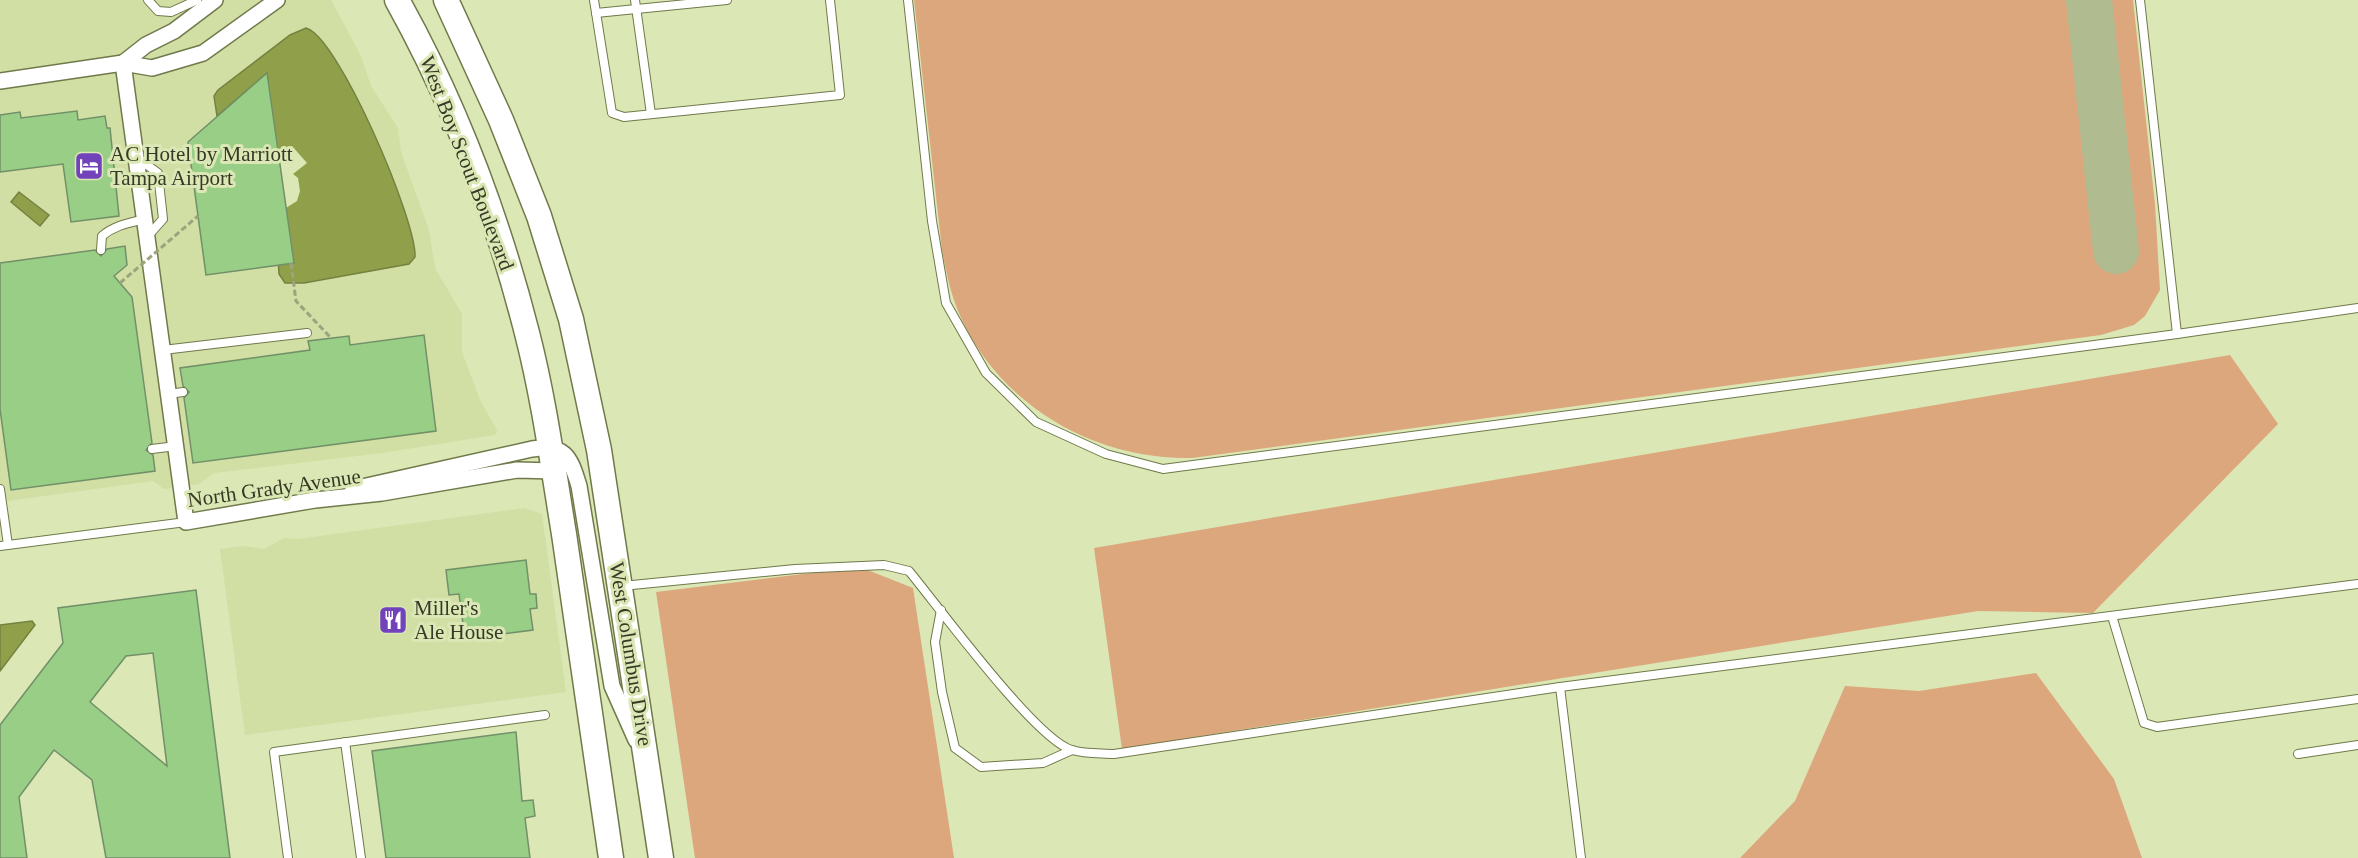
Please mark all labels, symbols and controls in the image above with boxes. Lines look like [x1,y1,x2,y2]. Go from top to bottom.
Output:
street label: West Boy Scout Boulevard [415,52,519,274]
place label: AC Hotel by Marriott Tampa Airport [110,142,293,190]
hotel icon: AC Hotel by Marriott Tampa Airport [73,150,105,182]
street label: North Grady Avenue [186,464,362,512]
street label: West Columbus Drive [605,560,657,748]
place label: Miller's Ale House [414,596,503,644]
restaurant icon: Miller's Ale House [377,604,409,636]

